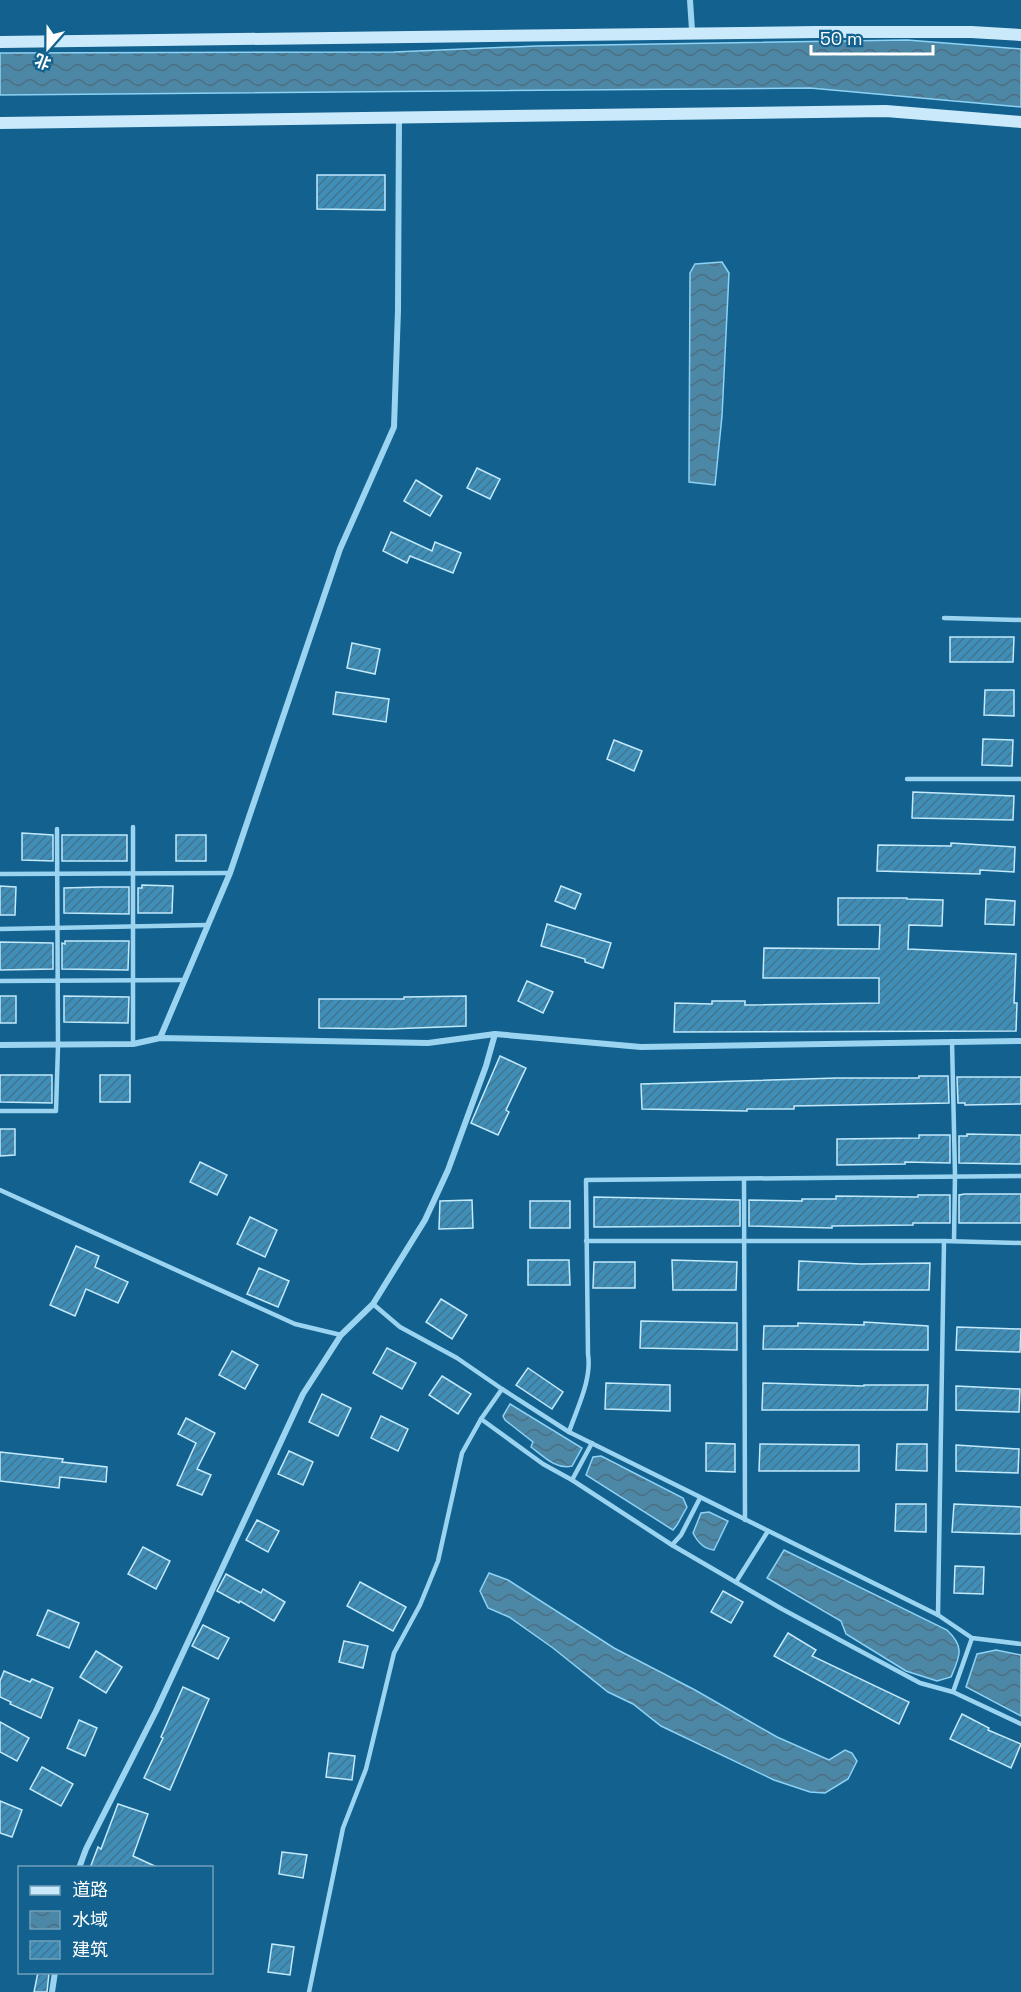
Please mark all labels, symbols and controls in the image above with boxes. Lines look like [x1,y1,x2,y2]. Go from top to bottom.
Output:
north arrow [18,18,78,78]
scale bar [811,18,932,56]
text: 50 m [820,27,862,50]
text: 北 [32,49,54,74]
legend [18,1866,213,1974]
text: 道路 [72,1878,108,1901]
text: 水域 [72,1908,108,1931]
text: 建筑 [72,1938,108,1961]

